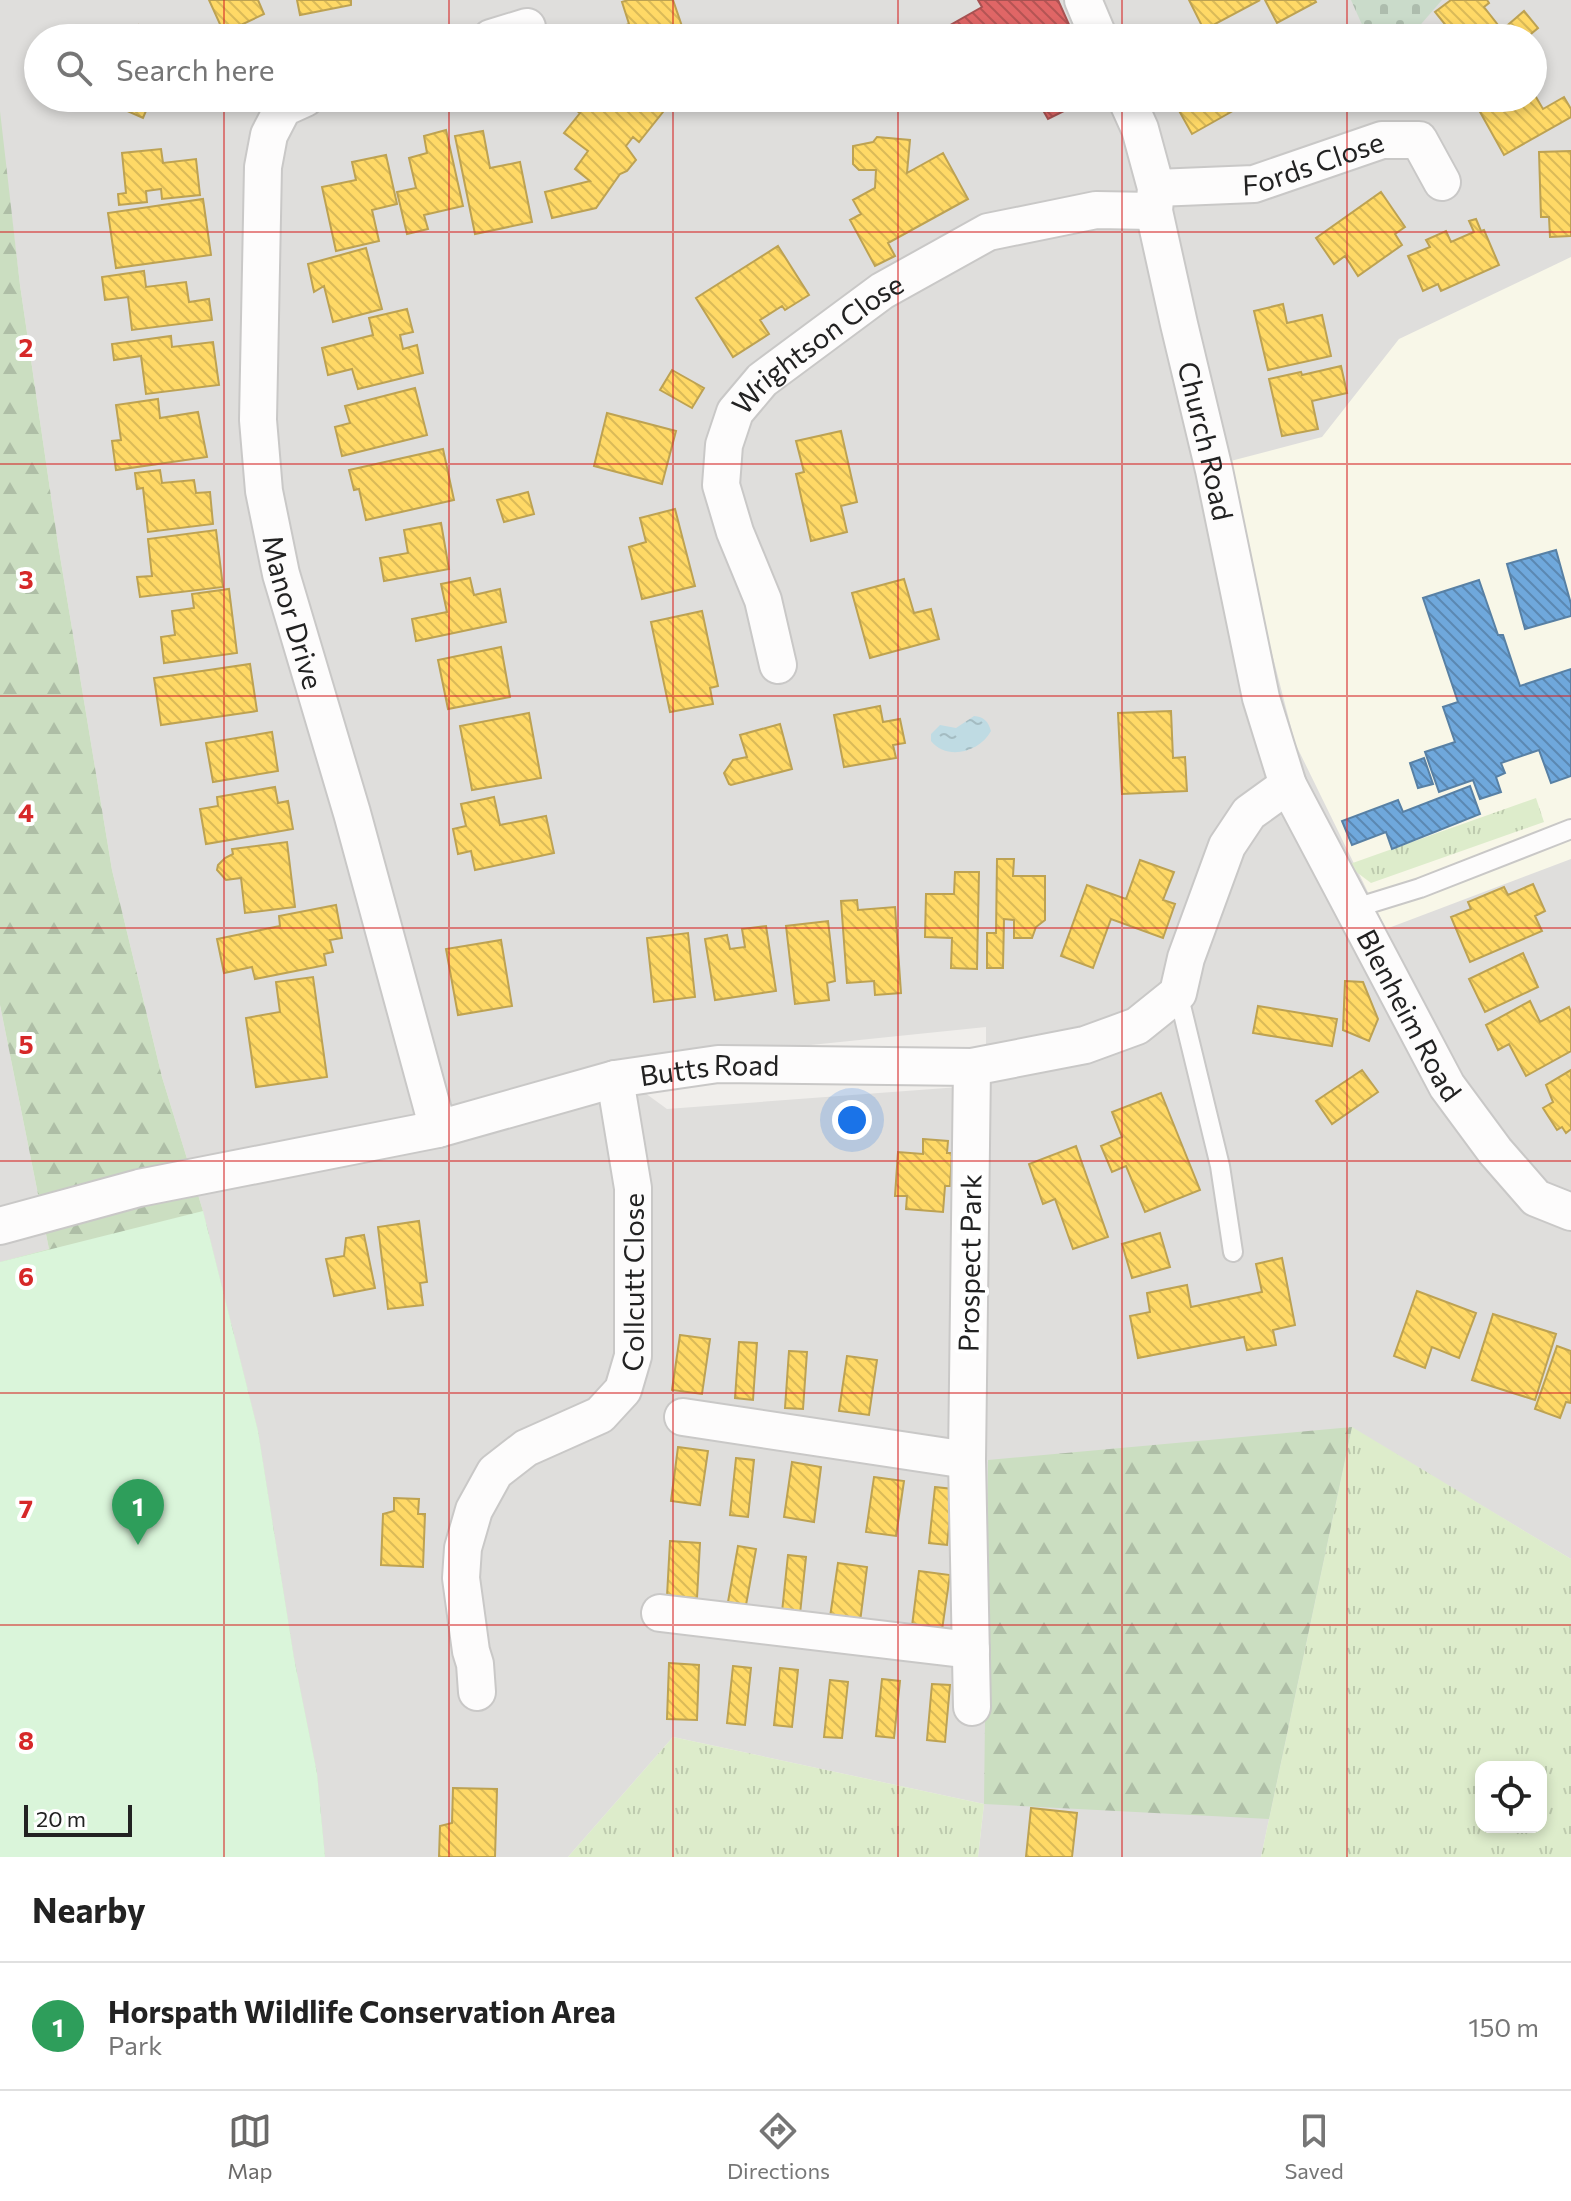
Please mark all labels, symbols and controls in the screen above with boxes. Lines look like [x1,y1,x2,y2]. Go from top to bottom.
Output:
search box [24,24,1547,112]
icon: search [52,46,96,90]
text: Search here [116,50,275,87]
street label: Fords Close [1241,124,1388,201]
street label: Wrightson Close [724,266,909,421]
text: 2 [19,331,33,362]
street label: Church Road [1172,358,1241,523]
street label: Manor Drive [256,532,331,693]
text: 3 [18,563,34,594]
text: 4 [18,796,34,827]
street label: Blenheim Road [1350,923,1469,1108]
text: 5 [18,1028,34,1059]
street label: Butts Road [637,1047,779,1092]
your location [832,1100,872,1140]
street label: Prospect Park [950,1174,988,1352]
street label: Collcutt Close [612,1193,650,1375]
text: 6 [18,1260,34,1291]
pin: 1 [112,1479,164,1545]
text: 7 [19,1492,33,1523]
text: 8 [18,1724,34,1755]
map controls [1475,1761,1547,1833]
button: locate [1475,1761,1547,1833]
scale bar [24,1801,132,1837]
text: 20 m [36,1805,86,1832]
text: Nearby [32,1888,146,1930]
text: Horspath Wildlife Conservation Area [108,1992,616,2029]
text: 1 [52,2011,64,2042]
text: 150 m [1468,2011,1539,2042]
text: Park [108,2029,162,2060]
tab: Map [227,2109,273,2184]
tab: Directions [727,2109,830,2184]
tab: Saved [1284,2109,1344,2184]

